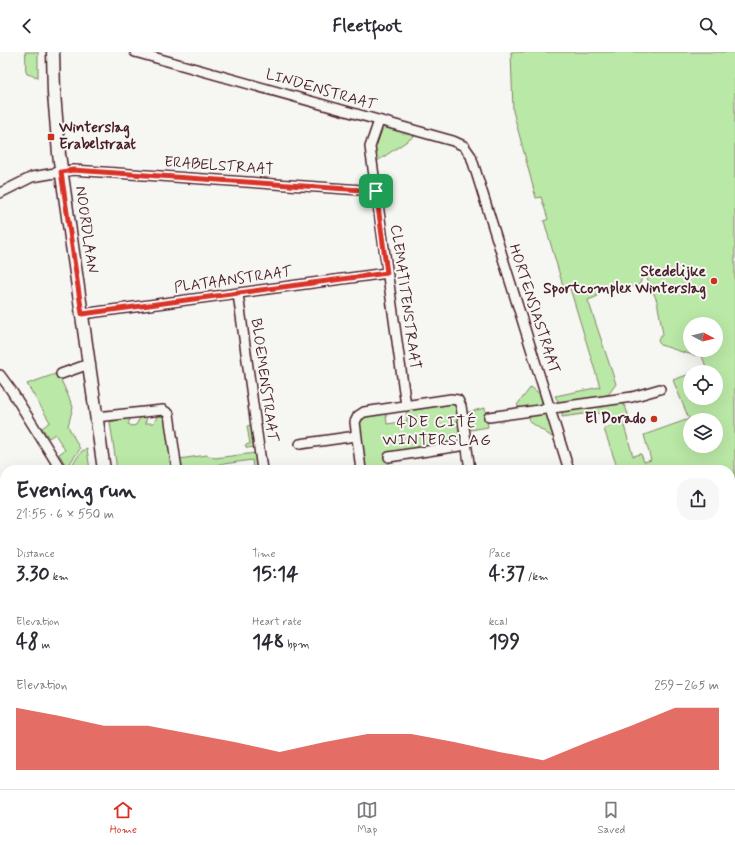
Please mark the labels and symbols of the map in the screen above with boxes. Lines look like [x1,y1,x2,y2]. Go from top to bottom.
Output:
street label: LINDENSTRAAT [263,65,379,116]
place label: Winterslag Erabelstraat [58,118,136,155]
marker: Winterslag Erabelstraat [46,132,56,142]
street label: ERABELSTRAAT [164,152,275,180]
pin [359,174,393,208]
street label: NOORDLAAN [70,185,102,275]
street label: CLEMATITENSTRAAT [385,223,425,371]
street label: HORTENSIASTRAAT [504,242,564,376]
street label: PLATAANSTRAAT [173,262,294,298]
place label: Stedelijke Sportcomplex Winterslag [543,262,707,300]
marker: Stedelijke Sportcomplex Winterslag [709,276,719,286]
street label: BLOEMENSTRAAT [245,317,283,444]
north arrow [683,317,723,357]
place label: El Dorado [585,409,647,429]
district label: 4DE CITÉ WINTERSLAG [382,412,492,451]
marker: El Dorado [649,414,659,424]

